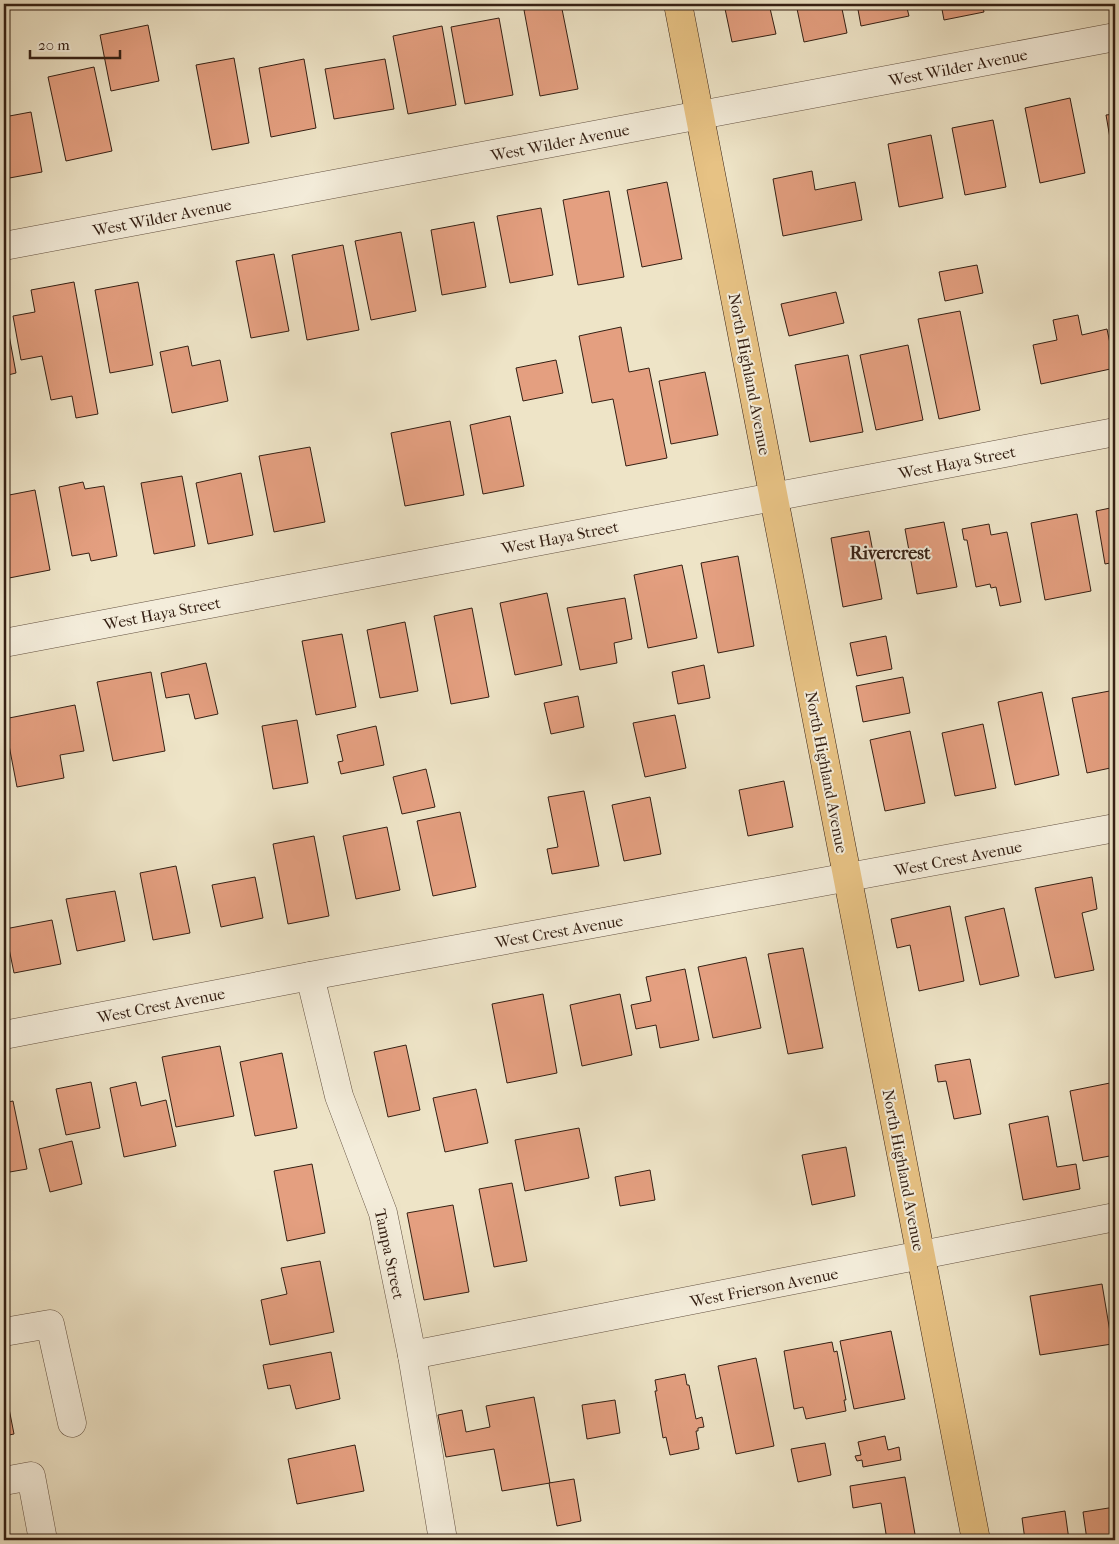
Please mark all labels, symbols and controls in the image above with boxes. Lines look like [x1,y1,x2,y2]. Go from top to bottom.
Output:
scale bar [30,28,120,60]
text: 20 m [38,36,70,54]
street label: West Wilder Avenue [886,45,1029,90]
street label: West Wilder Avenue [488,120,631,165]
street label: West Wilder Avenue [90,195,233,240]
street label: North Highland Avenue [724,292,775,457]
street label: West Haya Street [896,442,1017,483]
street label: West Haya Street [499,517,620,558]
district label: Rivercrest [850,543,931,564]
street label: West Haya Street [101,593,222,634]
street label: North Highland Avenue [801,690,852,855]
street label: West Crest Avenue [892,837,1024,880]
street label: West Crest Avenue [493,911,625,952]
street label: West Crest Avenue [95,984,227,1027]
street label: North Highland Avenue [878,1088,929,1253]
street label: Tampa Street [371,1207,408,1301]
street label: West Frierson Avenue [687,1264,840,1311]

